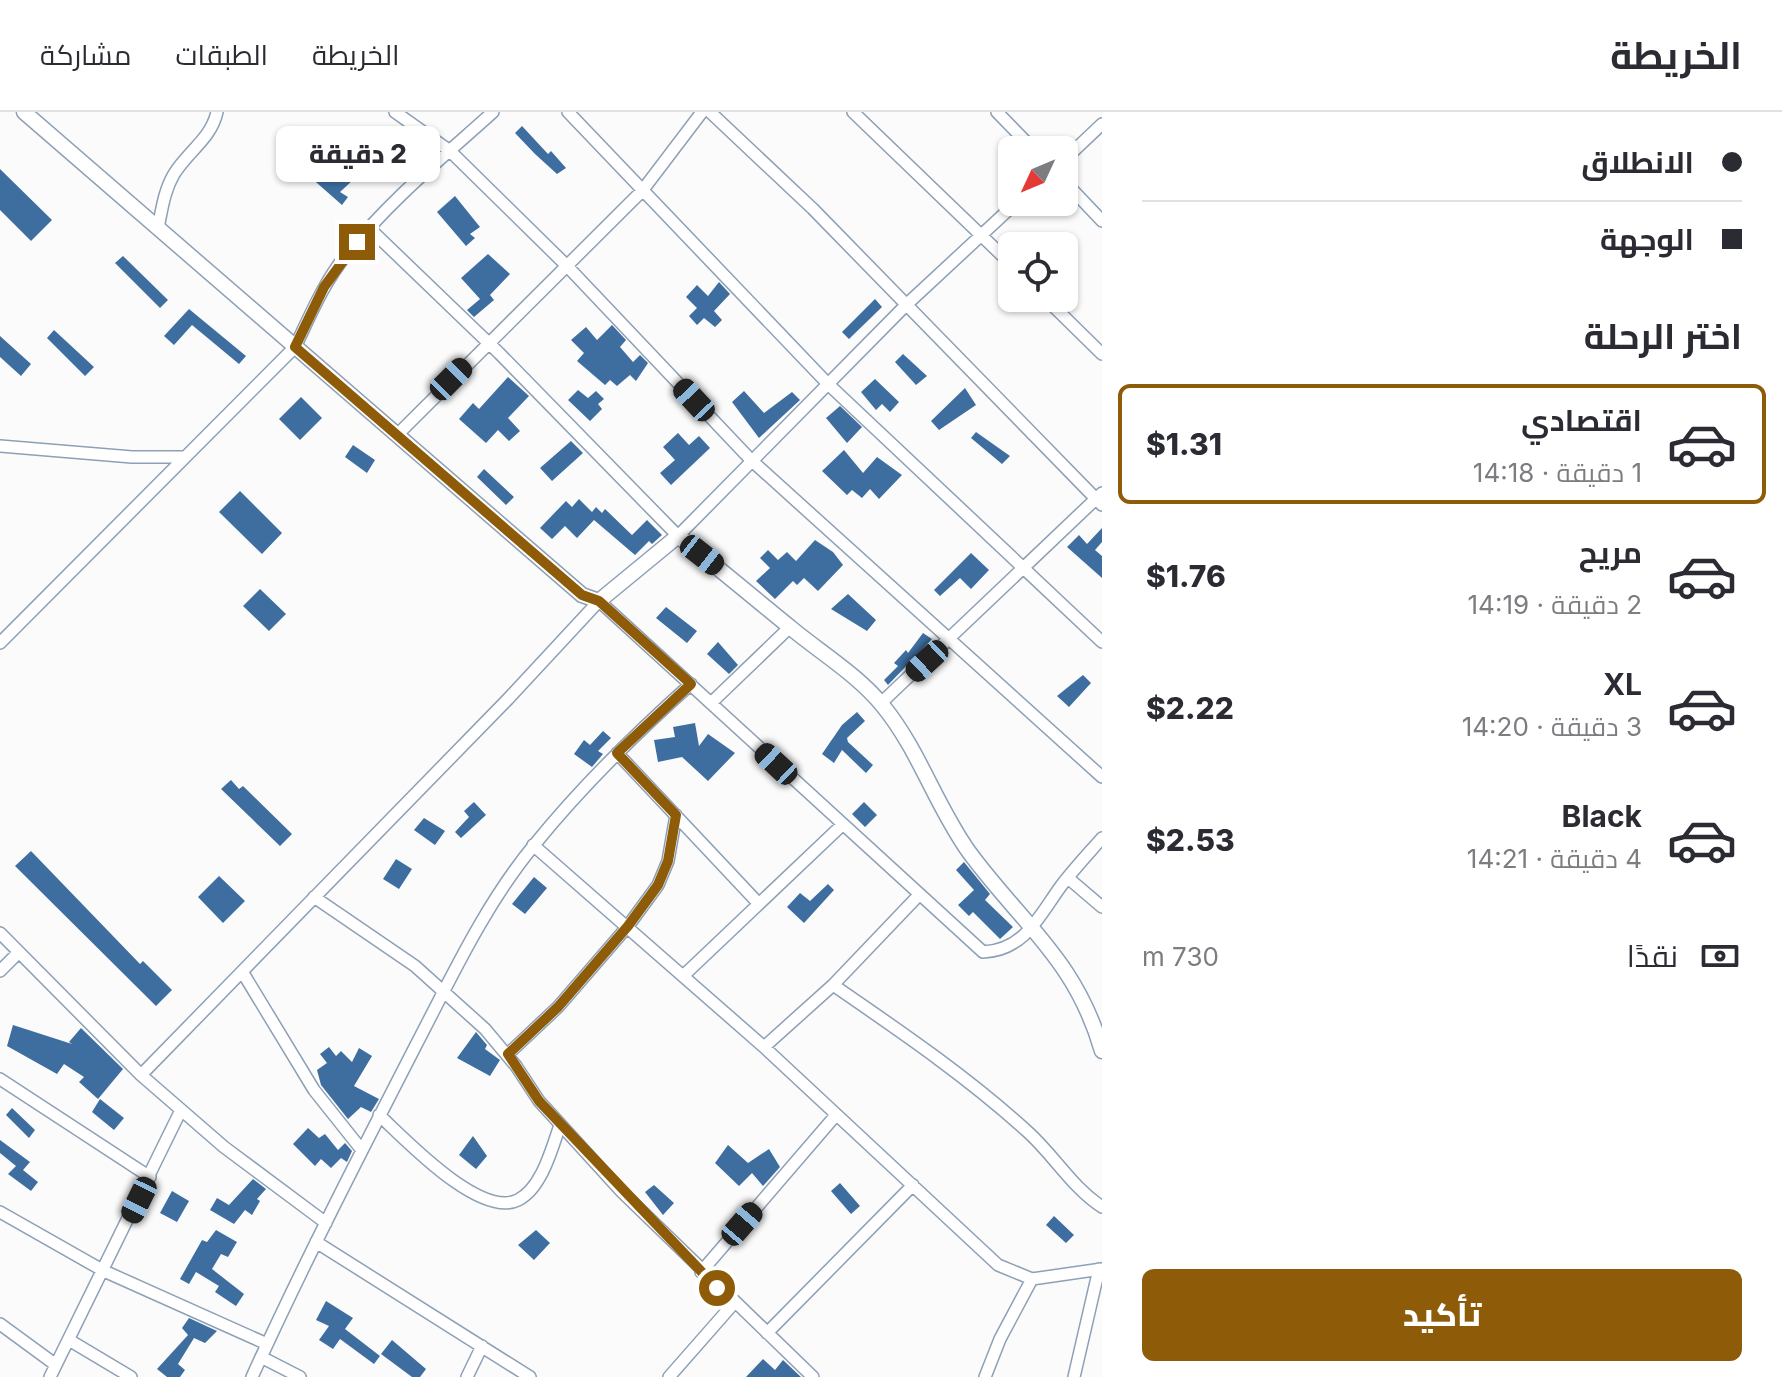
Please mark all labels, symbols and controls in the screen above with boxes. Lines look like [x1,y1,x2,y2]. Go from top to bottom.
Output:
text: الخريطة [1610,32,1742,78]
text: مشاركة [40,38,131,72]
text: الطبقات [175,38,268,72]
text: الخريطة [312,38,399,72]
callout: 2 دقيقة [275,126,439,182]
north arrow [998,136,1078,216]
map controls [998,136,1078,312]
text: 2 دقيقة [309,138,407,169]
text: الانطلاق [1581,144,1694,180]
text: الوجهة [1600,221,1694,257]
route end [339,224,375,260]
button: locate [998,232,1078,312]
text: اختر الرحلة [1584,314,1742,358]
car [426,354,476,404]
car [669,374,719,426]
text: اقتصادي [1521,402,1642,438]
icon: car [1666,408,1738,480]
text: $1.31 [1146,426,1222,462]
text: 1 دقيقة · 14:18 [1473,457,1642,488]
car [676,531,728,579]
text: مريح [1579,534,1642,570]
icon: car [1666,540,1738,612]
text: $1.76 [1146,558,1226,594]
text: 2 دقيقة · 14:19 [1468,589,1642,620]
car [901,636,953,686]
text: XL [1603,666,1642,702]
icon: car [1666,672,1738,744]
text: $2.22 [1146,690,1234,726]
text: 3 دقيقة · 14:20 [1462,711,1642,742]
car [750,739,802,789]
text: Black [1562,798,1642,834]
icon: car [1666,804,1738,876]
text: $2.53 [1146,822,1235,858]
text: 4 دقيقة · 14:21 [1467,843,1642,874]
icon: cash [1698,934,1742,978]
text: نقدًا [1627,938,1678,974]
text: 730 m [1142,941,1219,972]
car [118,1173,160,1227]
car [717,1198,767,1250]
button: تأكيد [1142,1269,1742,1361]
route start [699,1270,735,1306]

